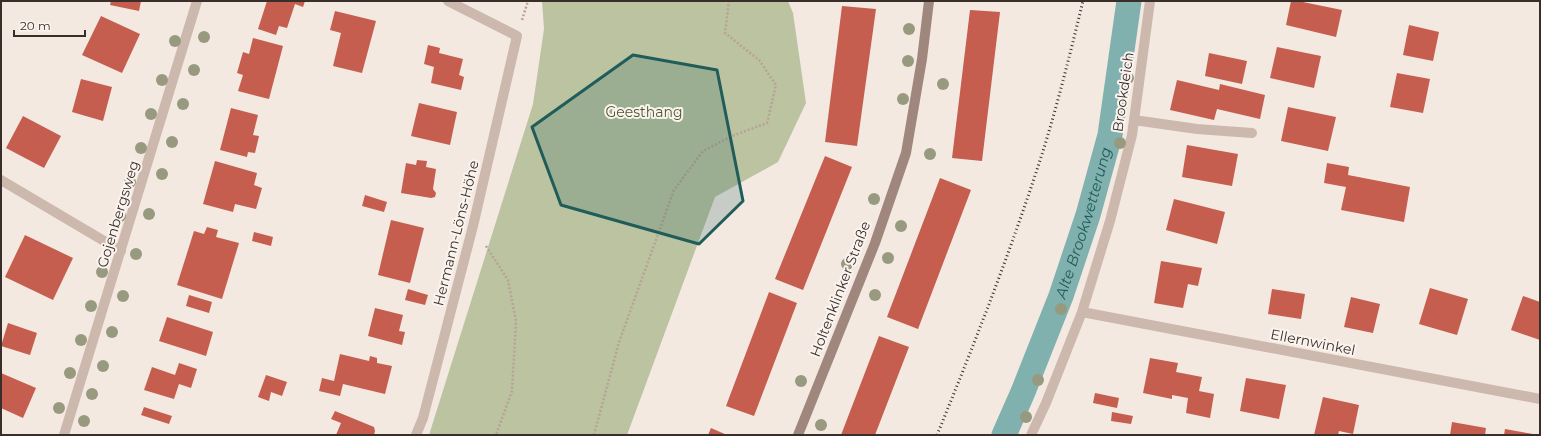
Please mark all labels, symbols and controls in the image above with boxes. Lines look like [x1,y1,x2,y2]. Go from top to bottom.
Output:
scale bar [14,12,85,38]
text: 20 m [20,18,51,33]
street label: Brookdeich [1108,51,1138,133]
park label: Geesthang [605,103,683,121]
water label: Alte Brookwetterung [1051,145,1115,302]
street label: Gojenbergsweg [93,158,143,270]
street label: Hermann-Löns-Höhe [429,158,483,308]
street label: Holtenklinker Straße [806,219,874,359]
street label: Ellernwinkel [1269,325,1357,359]

